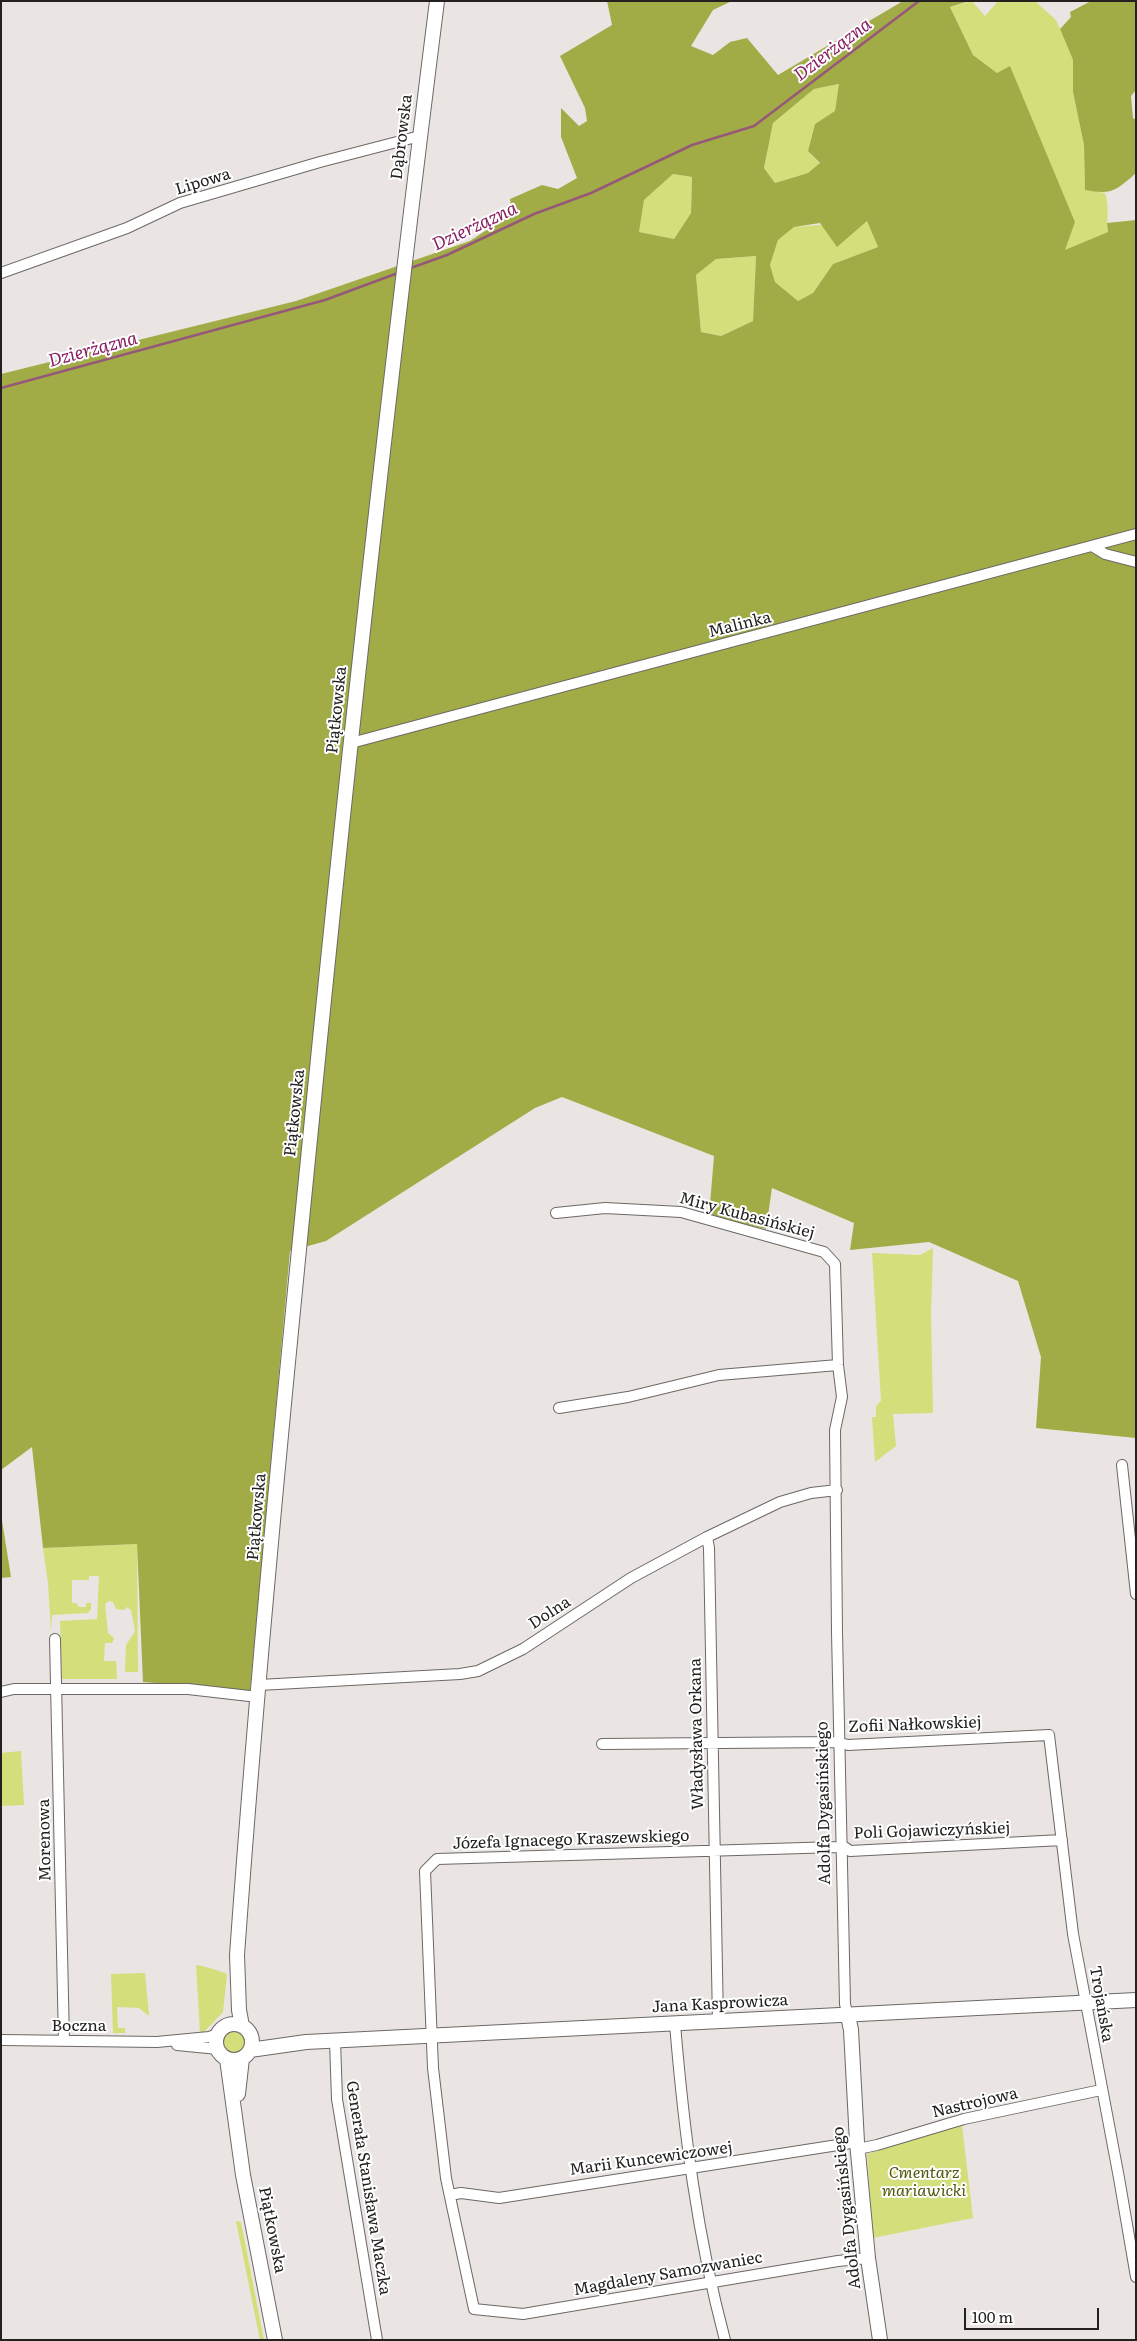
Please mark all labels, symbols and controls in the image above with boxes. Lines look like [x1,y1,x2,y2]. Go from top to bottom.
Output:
water label: Dzierżązna [790,14,876,86]
street label: Dąbrowska [387,93,417,181]
street label: Lipowa [173,165,233,199]
water label: Dzierżązna [429,198,521,256]
water label: Dzierżązna [46,328,140,372]
street label: Malinka [707,608,773,642]
street label: Piątkowska [323,665,351,755]
street label: Piątkowska [281,1068,309,1158]
street label: Miry Kubasińskiej [677,1189,817,1243]
street label: Piątkowska [244,1473,270,1561]
street label: Dolna [526,1592,574,1634]
street label: Władysława Orkana [686,1658,708,1810]
street label: Zofii Nałkowskiej [848,1713,982,1737]
street label: Adolfa Dygasińskiego [813,1721,835,1885]
street label: Morenowa [35,1799,55,1881]
street label: Poli Gojawiczyńskiej [853,1819,1011,1843]
street label: Józefa Ignacego Kraszewskiego [452,1826,690,1854]
street label: Trojańska [1085,1964,1117,2044]
street label: Jana Kasprowicza [651,1991,789,2017]
street label: Boczna [52,2016,106,2036]
street label: Generała Stanisława Maczka [342,2079,394,2297]
street label: Nastrojowa [930,2084,1020,2122]
street label: Adolfa Dygasińskiego [829,2126,865,2290]
street label: Marii Kuncewiczowej [568,2138,734,2180]
park label: Cmentarz mariawicki [882,2163,966,2201]
street label: Piątkowska [254,2185,290,2275]
street label: Magdaleny Samozwaniec [572,2248,764,2300]
scale bar [967,2298,1102,2330]
text: 100 m [972,2305,1013,2328]

